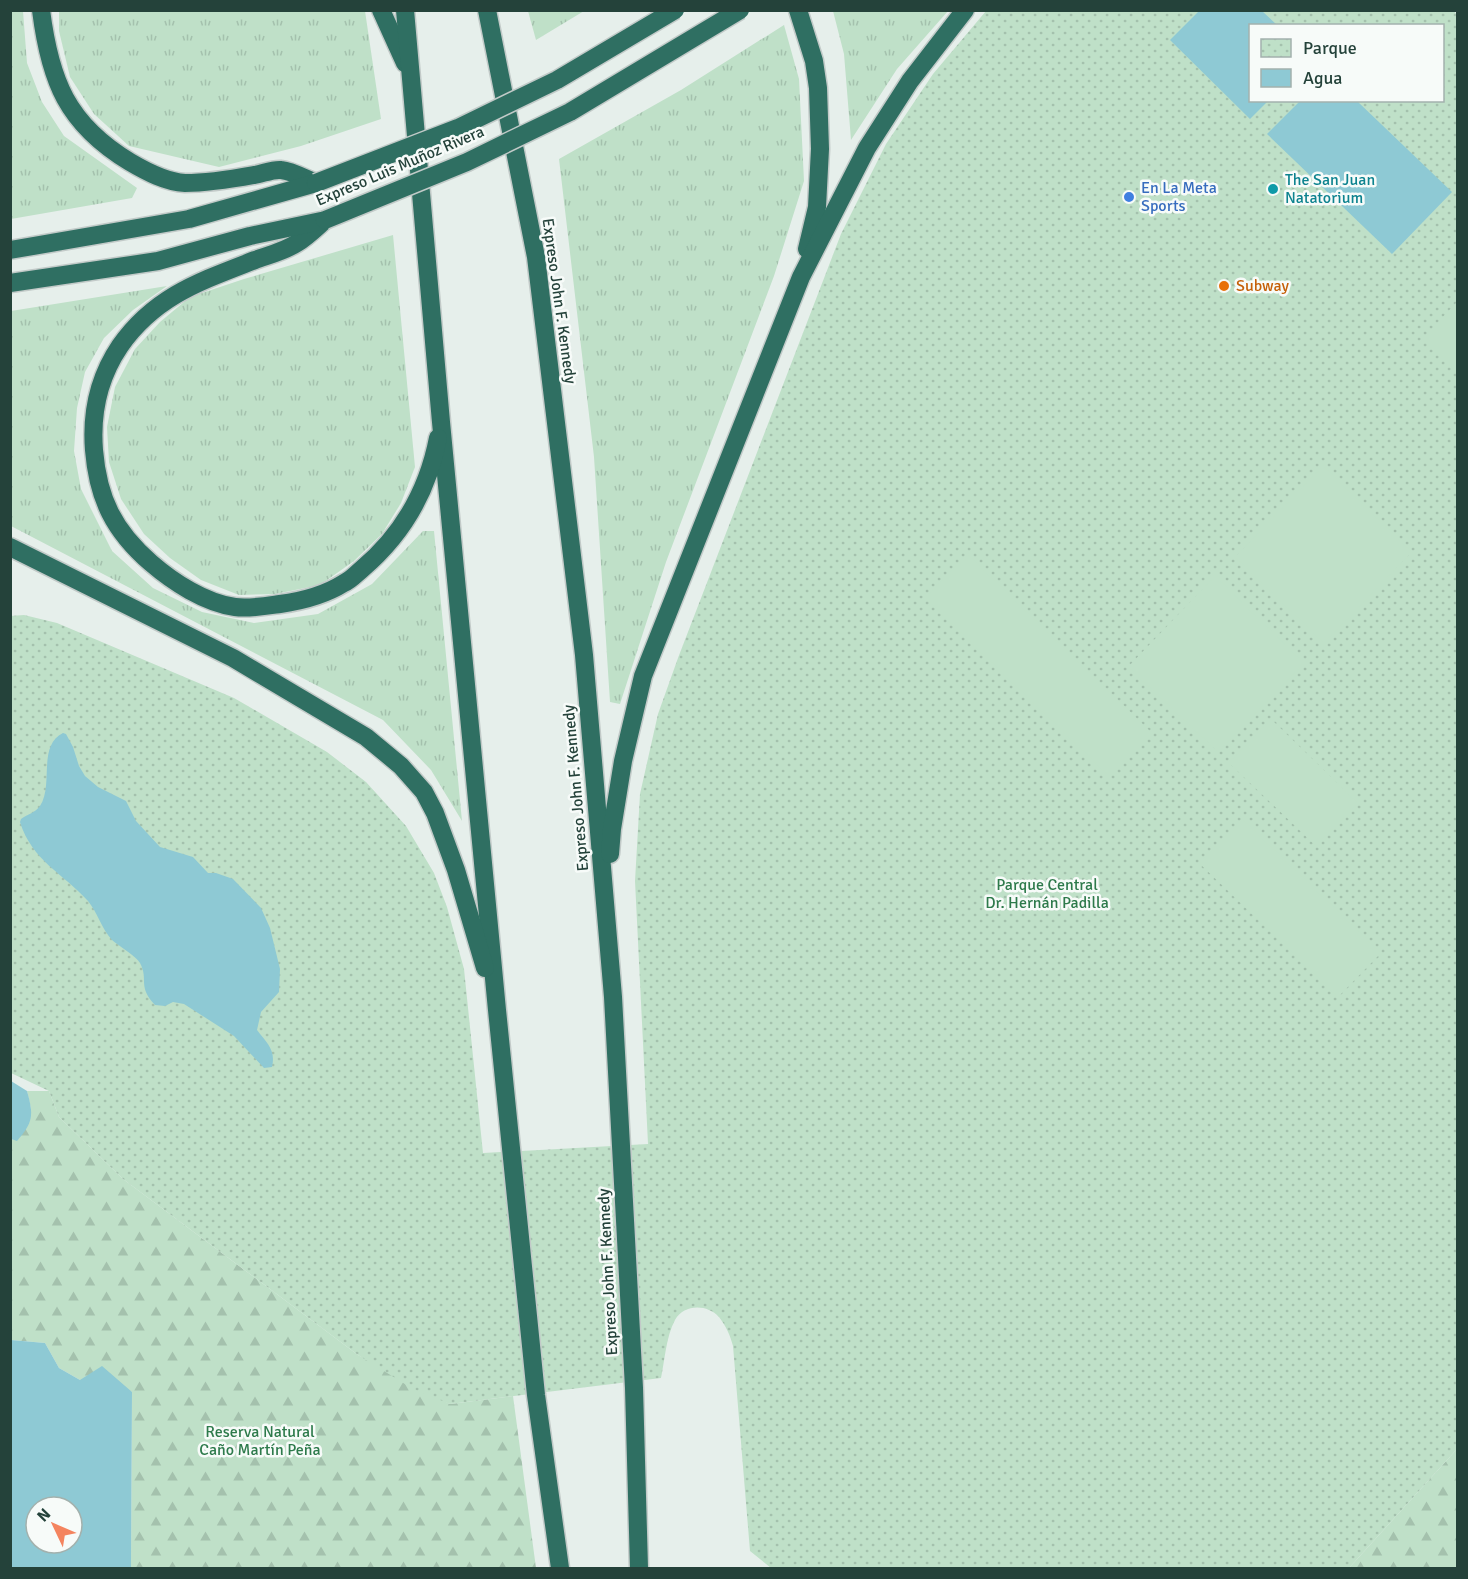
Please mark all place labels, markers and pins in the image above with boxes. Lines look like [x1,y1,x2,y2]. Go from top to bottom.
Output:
place label: The San Juan Natatorium [1285,170,1375,208]
place label: En La Meta Sports [1141,178,1217,216]
marker: The San Juan Natatorium [1266,182,1280,196]
marker: En La Meta Sports [1122,190,1136,204]
place label: Subway [1236,276,1289,296]
marker: Subway [1217,279,1231,293]

